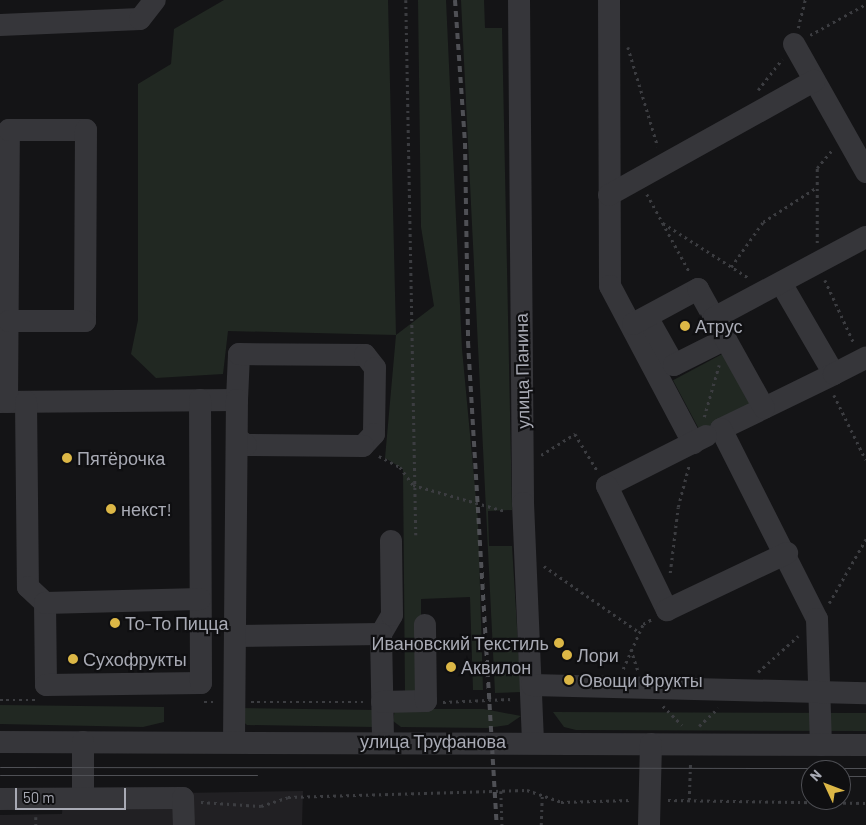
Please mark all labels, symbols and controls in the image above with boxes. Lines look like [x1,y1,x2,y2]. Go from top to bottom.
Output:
street label: улица Панина [510,313,534,429]
place label: Атрус [695,315,742,337]
marker: Атрус [679,320,691,332]
place label: Пятёрочка [77,447,165,469]
marker: Пятёрочка [61,452,73,464]
place label: некст! [121,498,172,520]
marker: некст! [105,503,117,515]
place label: То-То Пицца [125,612,229,634]
marker: То-То Пицца [109,617,121,629]
place label: Ивановский Текстиль [372,632,549,654]
marker: Ивановский Текстиль [553,637,565,649]
place label: Лори [577,644,619,666]
place label: Сухофрукты [83,648,187,670]
marker: Лори [561,649,573,661]
marker: Сухофрукты [67,653,79,665]
place label: Аквилон [461,656,531,678]
marker: Аквилон [445,661,457,673]
place label: Овощи Фрукты [579,669,703,691]
marker: Овощи Фрукты [563,674,575,686]
street label: улица Труфанова [360,730,506,752]
north arrow [801,760,851,810]
text: N [806,766,825,784]
scale bar [18,778,129,810]
text: 50 m [23,788,55,806]

